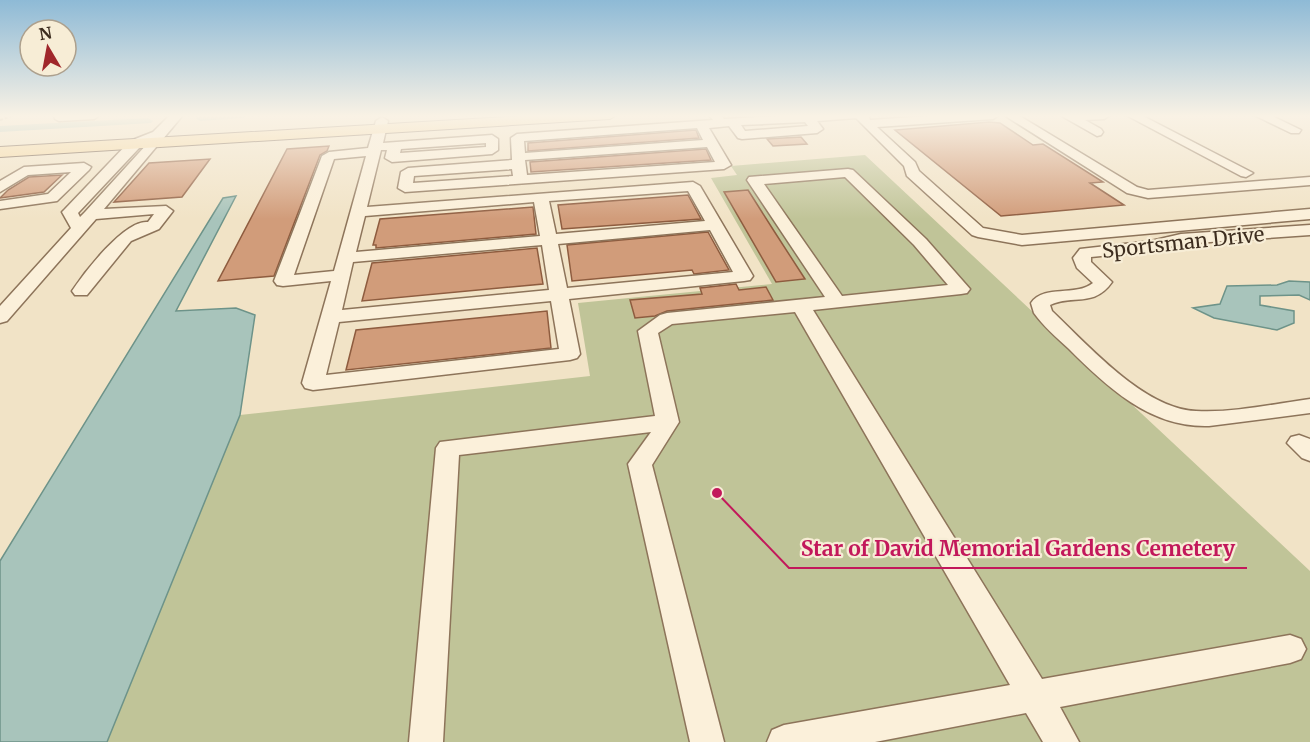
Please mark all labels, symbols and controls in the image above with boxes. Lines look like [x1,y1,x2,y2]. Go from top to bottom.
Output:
north arrow [18,18,78,78]
text: N [37,22,54,44]
street label: Sportsman Drive [1101,221,1265,263]
callout: Star of David Memorial Gardens Cemetery [789,529,1247,568]
text: Star of David Memorial Gardens Cemetery [801,535,1236,562]

